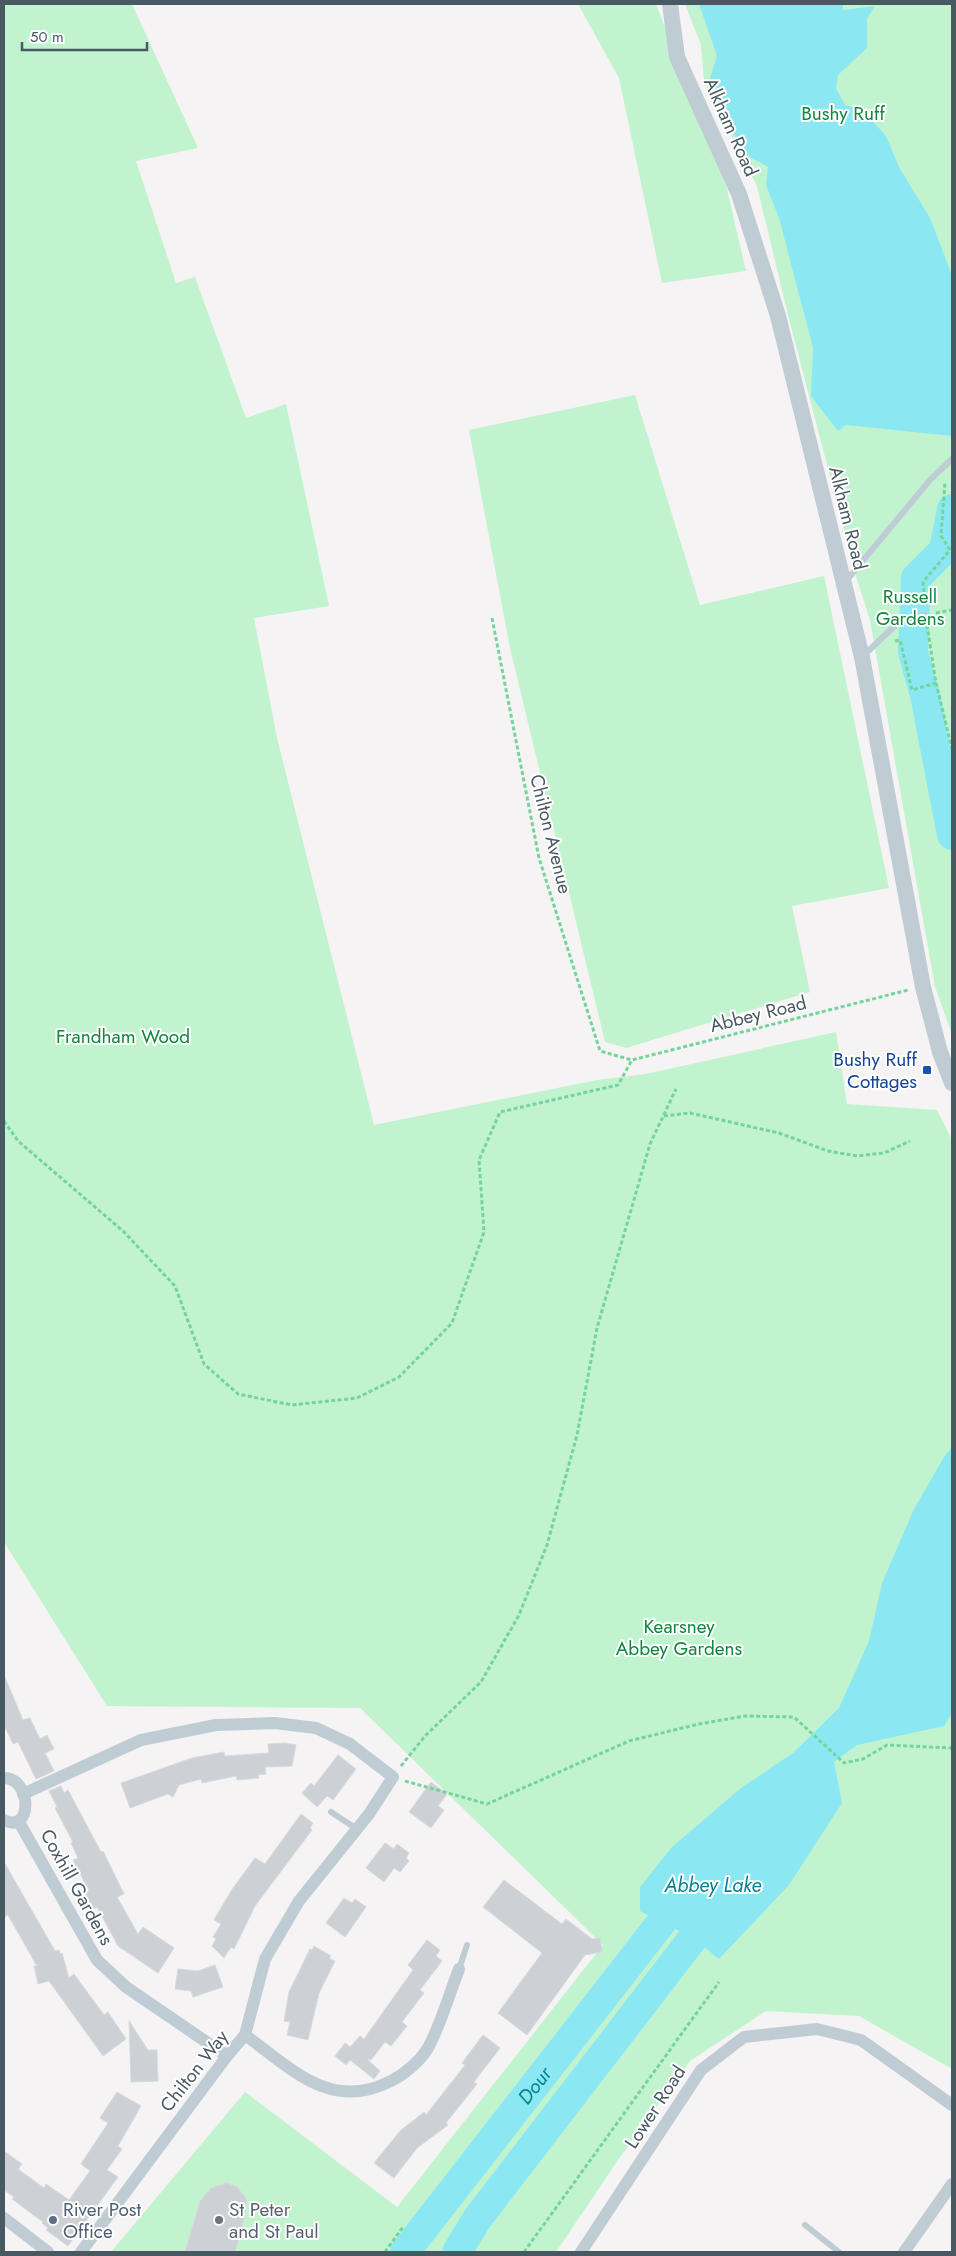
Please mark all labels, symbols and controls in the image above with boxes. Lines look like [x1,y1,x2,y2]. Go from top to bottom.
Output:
scale bar [22,20,148,52]
text: 50 m [30,26,64,48]
street label: Alkham Road [697,73,765,181]
park label: Bushy Ruff [801,100,885,127]
street label: Alkham Road [822,463,874,573]
park label: Russell Gardens [876,583,945,632]
street label: Chilton Avenue [523,771,579,897]
street label: Abbey Road [707,989,809,1039]
park label: Frandham Wood [56,1023,190,1050]
place label: Bushy Ruff Cottages [833,1046,918,1095]
marker: Bushy Ruff Cottages [921,1064,933,1076]
park label: Kearsney Abbey Gardens [616,1613,743,1662]
street label: Coxhill Gardens [34,1824,120,1950]
water label: Abbey Lake [663,1871,762,1900]
street label: Chilton Way [153,2024,235,2118]
water label: Dour [511,2059,559,2110]
street label: Lower Road [618,2060,692,2154]
place label: River Post Office [63,2196,142,2245]
place label: St Peter and St Paul [229,2196,319,2245]
marker: River Post Office [47,2214,59,2226]
marker: St Peter and St Paul [213,2214,225,2226]

